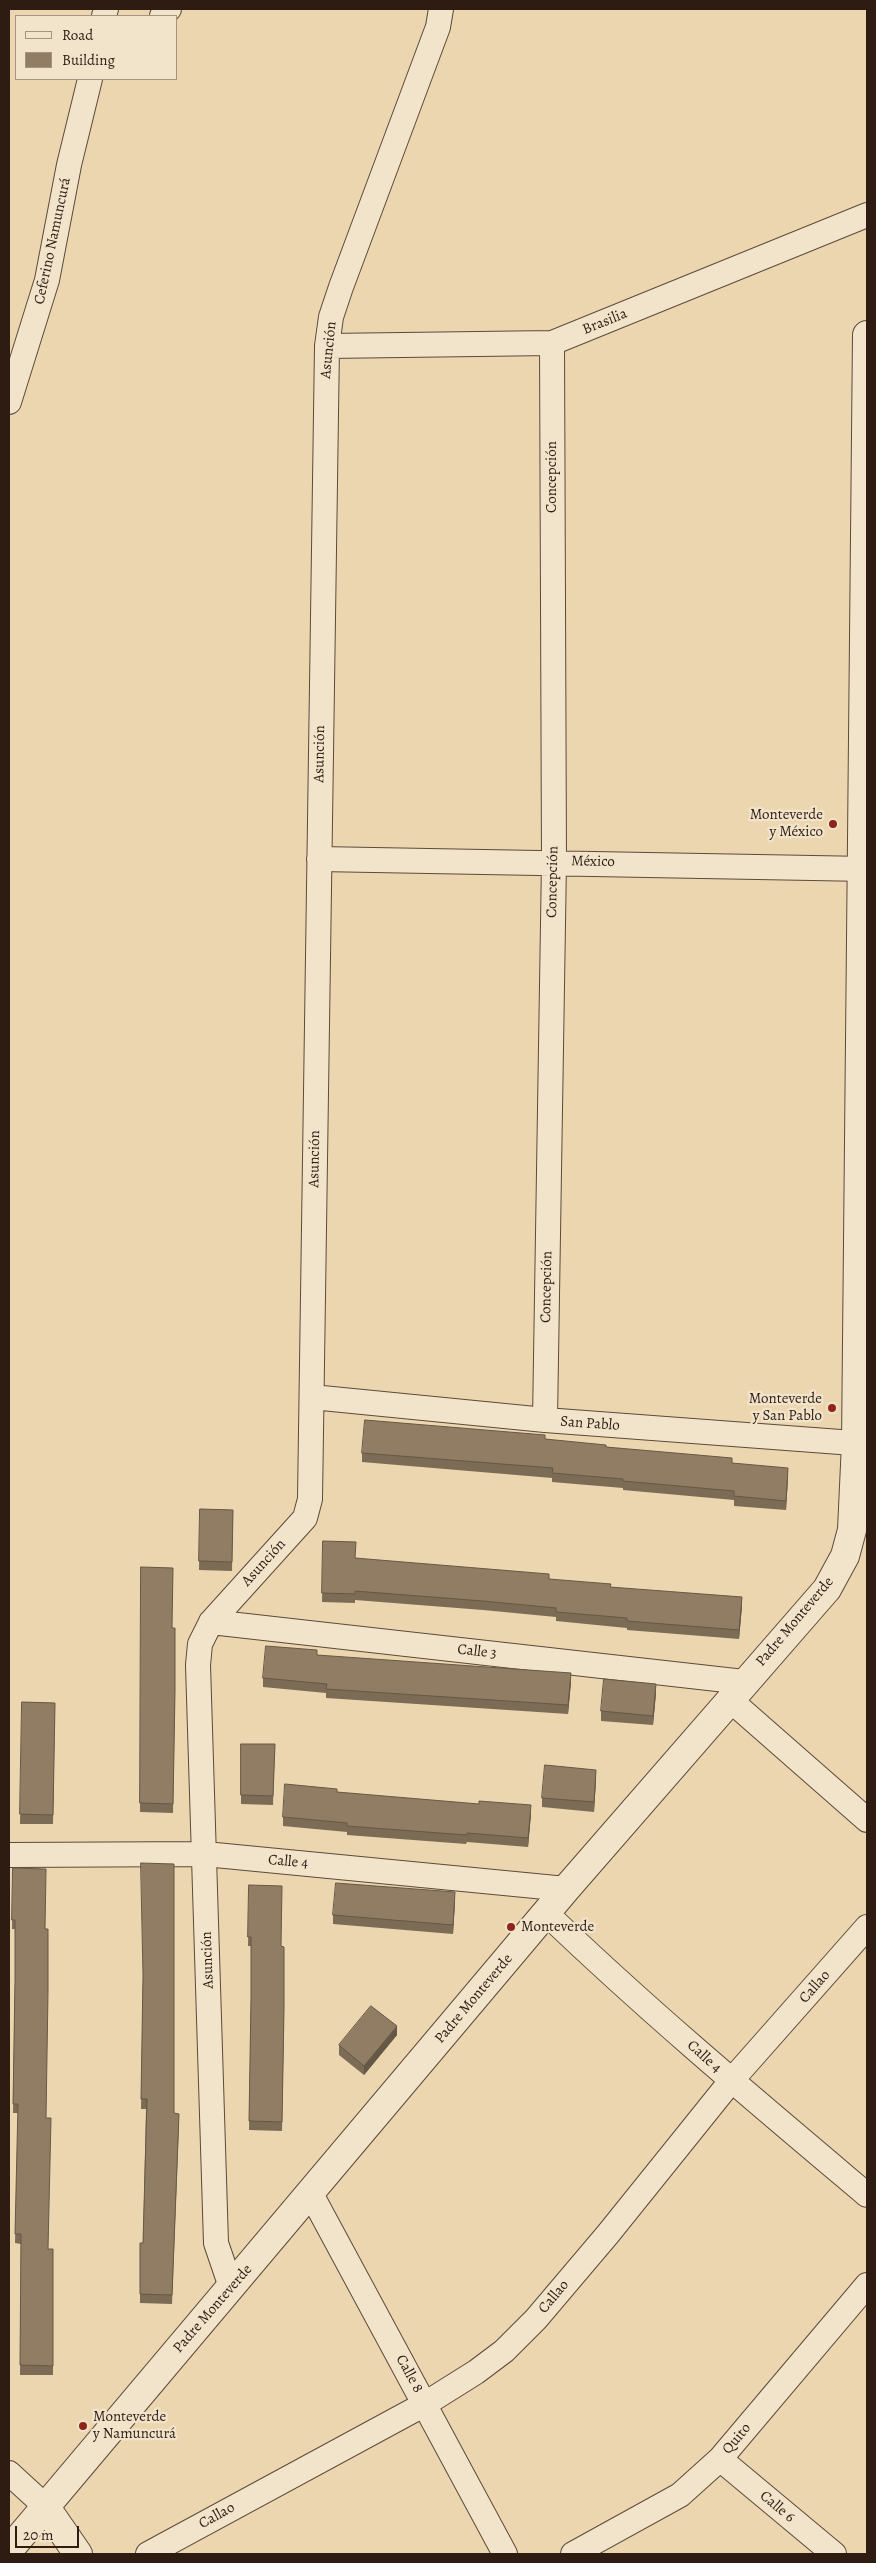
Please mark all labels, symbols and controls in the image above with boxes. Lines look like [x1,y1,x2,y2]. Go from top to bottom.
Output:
legend [15,15,178,80]
text: Road [62,25,93,45]
text: Building [62,50,115,70]
street label: Ceferino Namuncurá [31,176,75,306]
street label: Brasilia [580,305,630,339]
street label: Asunción [317,321,341,379]
street label: Concepción [543,441,561,513]
street label: Asunción [311,725,329,783]
place label: Monteverde y México [750,806,823,841]
marker: Monteverde y México [827,818,839,830]
street label: Concepción [543,846,563,918]
street label: México [571,853,615,871]
street label: Asunción [306,1130,324,1188]
street label: Concepción [537,1251,557,1323]
place label: Monteverde y San Pablo [749,1390,822,1425]
marker: Monteverde y San Pablo [826,1402,838,1414]
street label: San Pablo [560,1413,620,1435]
street label: Asunción [238,1536,290,1590]
street label: Padre Monteverde [752,1573,838,1671]
street label: Calle 3 [456,1641,498,1663]
street label: Calle 4 [267,1851,309,1873]
place label: Monteverde [521,1918,594,1936]
marker: Monteverde [505,1921,517,1933]
street label: Asunción [198,1931,218,1989]
street label: Padre Monteverde [431,1950,517,2048]
street label: Callao [796,1967,834,2007]
street label: Calle 4 [683,2037,725,2077]
street label: Padre Monteverde [170,2261,256,2357]
street label: Callao [535,2277,573,2317]
street label: Calle 8 [391,2352,427,2396]
place label: Monteverde y Namuncurá [93,2408,176,2443]
marker: Monteverde y Namuncurá [77,2420,89,2432]
street label: Quito [719,2420,755,2458]
street label: Calle 6 [756,2487,798,2527]
street label: Callao [196,2499,238,2533]
scale bar [18,2516,81,2548]
text: 20 m [23,2525,54,2545]

